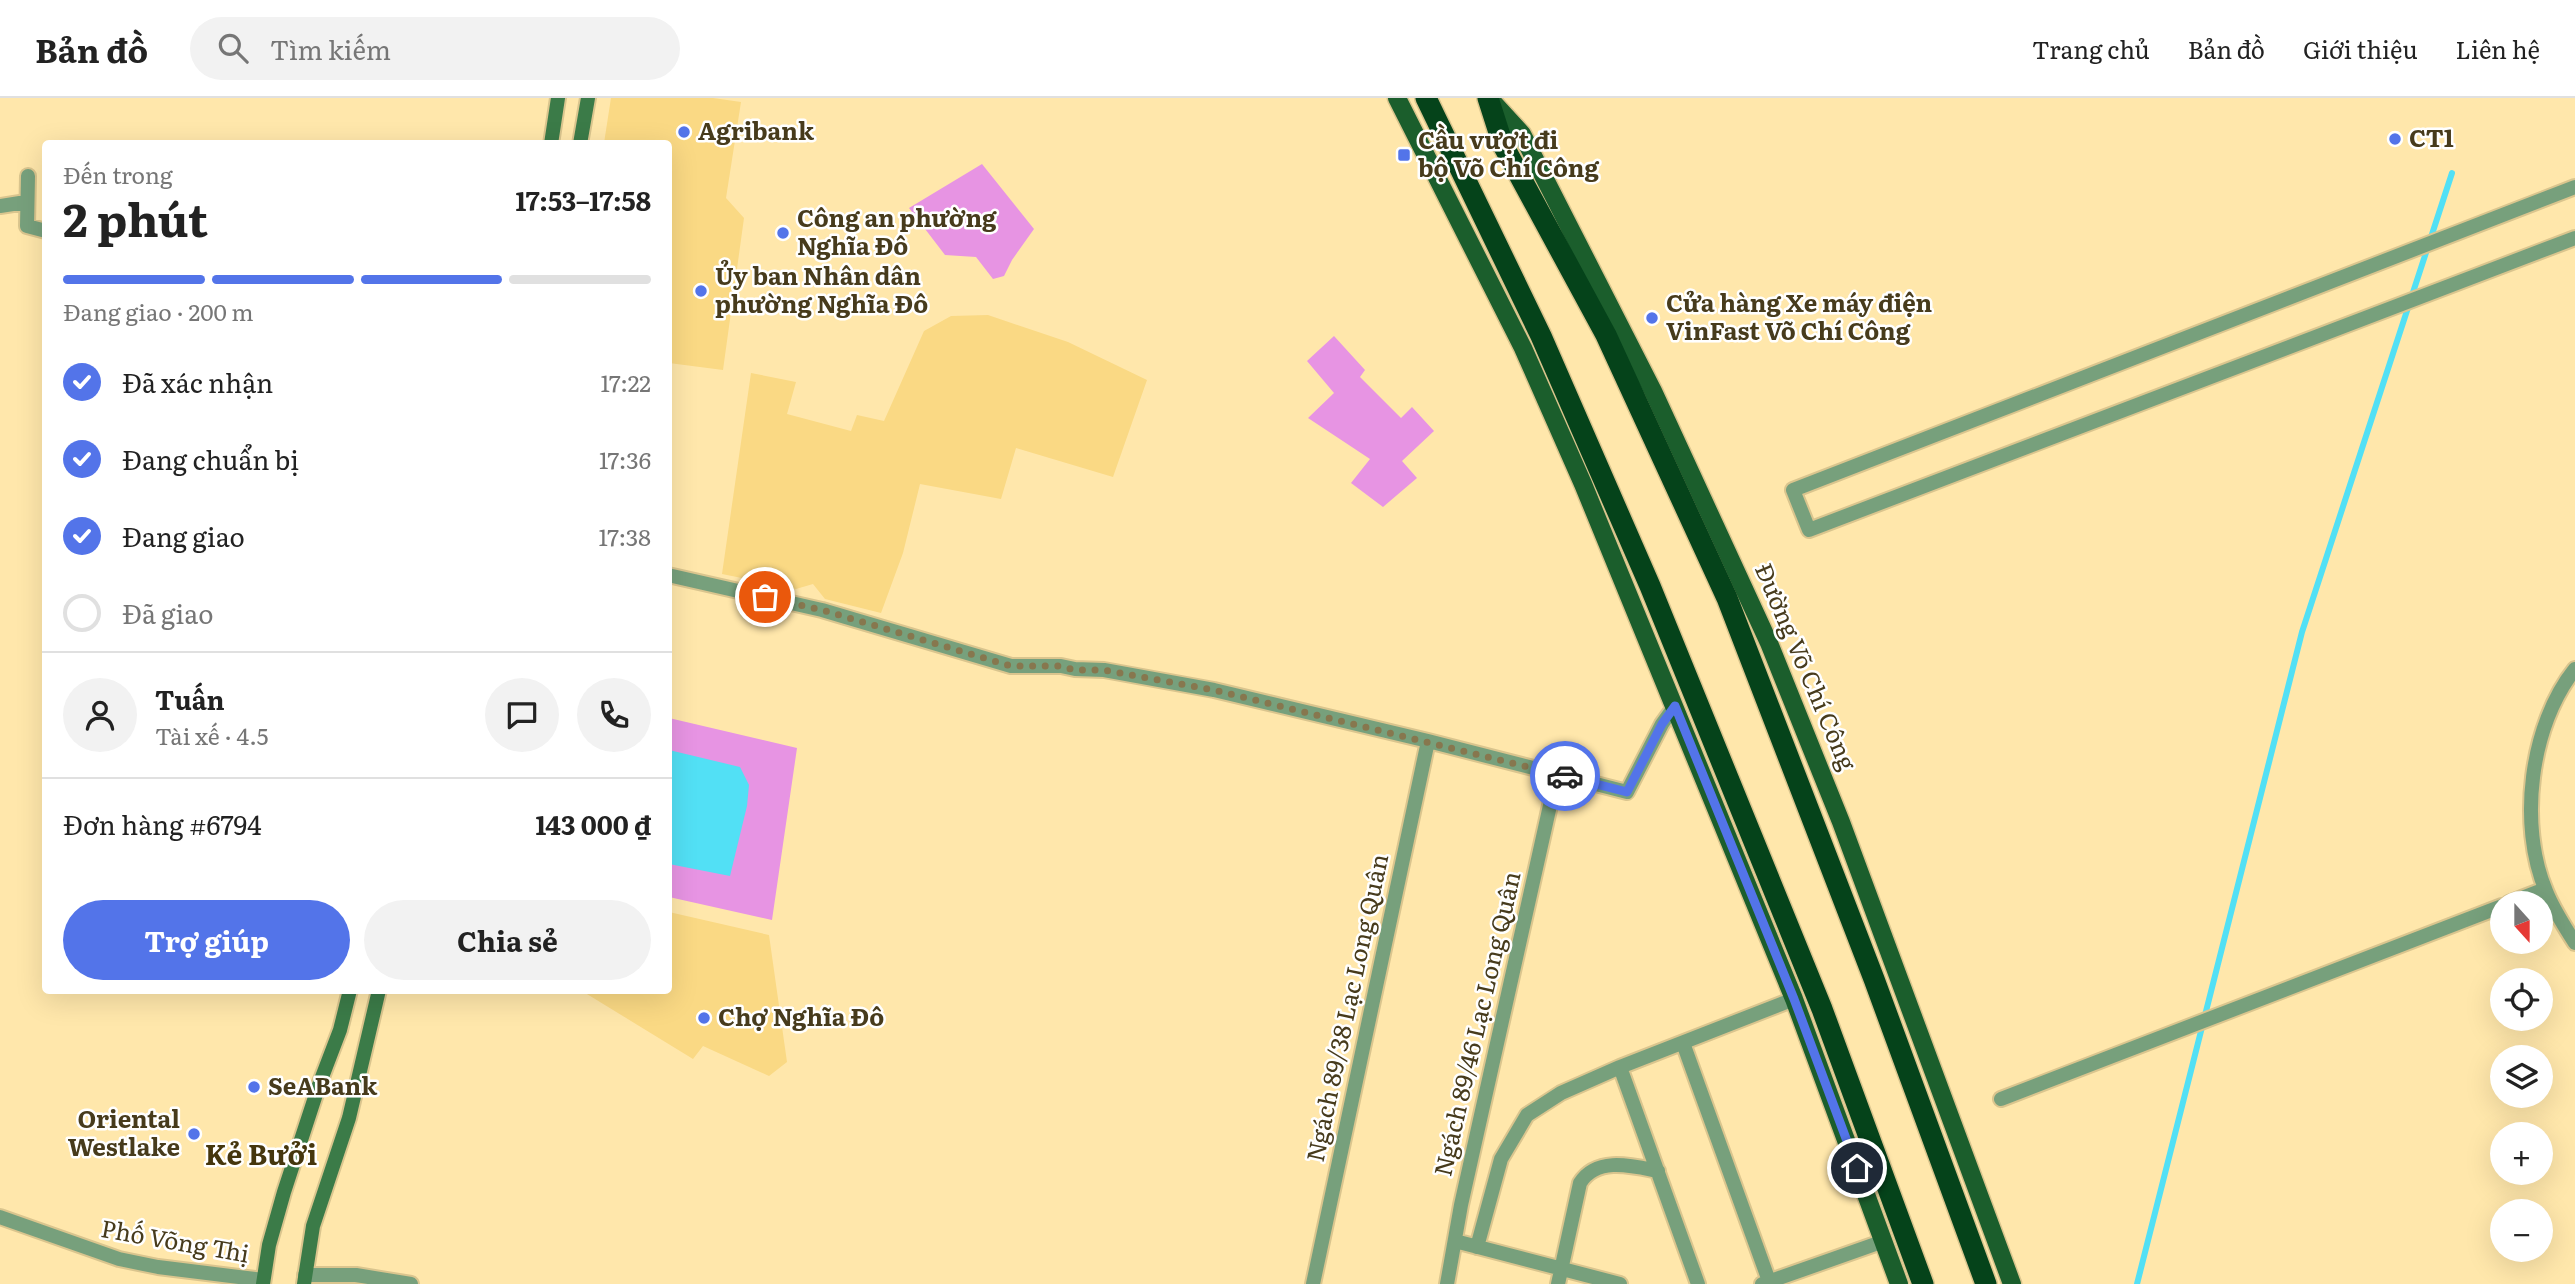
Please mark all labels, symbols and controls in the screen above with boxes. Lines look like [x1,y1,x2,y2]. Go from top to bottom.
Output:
search box [190,17,680,80]
text: Bản đồ [35,24,148,73]
icon: search [214,29,252,67]
text: Tìm kiếm [270,29,391,68]
text: Trang chủ [2032,31,2150,66]
text: Bản đồ [2188,31,2265,66]
text: Giới thiệu [2303,31,2418,66]
text: Liên hệ [2456,31,2540,66]
place label: Agribank [698,112,815,147]
place label: CT1 [2409,119,2454,154]
place label: Cầu vượt đi bộ Võ Chí Công [1418,121,1599,184]
marker: Agribank [676,124,692,140]
marker: CT1 [2387,131,2403,147]
marker: Cầu vượt đi bộ Võ Chí Công [1396,147,1412,163]
text: Đến trong [63,157,173,191]
text: 17:53–17:58 [516,180,651,219]
text: 2 phút [63,183,208,251]
place label: Công an phường Nghĩa Đô [797,199,997,262]
marker: Công an phường Nghĩa Đô [775,225,791,241]
place label: Ủy ban Nhân dân phường Nghĩa Đô [715,257,928,320]
marker: Ủy ban Nhân dân phường Nghĩa Đô [693,283,709,299]
place label: Cửa hàng Xe máy điện VinFast Võ Chí Công [1666,284,1933,347]
text: Đang giao · 200 m [63,294,254,328]
marker: Cửa hàng Xe máy điện VinFast Võ Chí Công [1644,310,1660,326]
text: Đã xác nhận [122,362,273,401]
icon: check [63,363,101,401]
text: 17:22 [600,365,651,399]
text: Đang chuẩn bị [122,439,299,478]
icon: check [63,440,101,478]
text: 17:36 [599,442,651,476]
text: Đang giao [122,516,245,555]
icon: check [63,517,101,555]
text: 17:38 [599,519,651,553]
street label: Đường Võ Chí Công [1748,557,1867,776]
pin [735,567,795,627]
icon: bag [746,578,784,616]
text: Đã giao [122,593,213,632]
button: person [63,678,137,752]
button: chat [485,678,559,752]
button: phone [577,678,651,752]
text: Tuấn [155,679,225,718]
text: Tài xế · 4.5 [155,718,269,752]
courier [1530,741,1600,811]
icon: car [1546,757,1584,795]
text: Đơn hàng #6794 [63,804,262,843]
text: 143 000 ₫ [536,804,651,843]
street label: Ngách 89/38 Lạc Long Quân [1296,850,1395,1165]
street label: Ngách 89/46 Lạc Long Quân [1423,867,1528,1179]
north arrow [2490,891,2553,954]
map controls [2490,891,2553,1262]
button: Trợ giúp [63,900,350,980]
button: Chia sẻ [364,900,651,980]
button: locate [2490,968,2553,1031]
place label: Chợ Nghĩa Đô [718,998,884,1033]
marker: Chợ Nghĩa Đô [696,1010,712,1026]
button: layers [2490,1045,2553,1108]
place label: SeABank [268,1067,378,1102]
marker: SeABank [246,1079,262,1095]
place label: Oriental Westlake [68,1100,180,1163]
button: + [2490,1122,2553,1185]
marker: Oriental Westlake [186,1126,202,1142]
district label: Kẻ Bưởi [205,1132,317,1174]
pin [1827,1138,1887,1198]
icon: home [1838,1149,1876,1187]
button: − [2490,1199,2553,1262]
street label: Phố Võng Thị [99,1209,252,1270]

